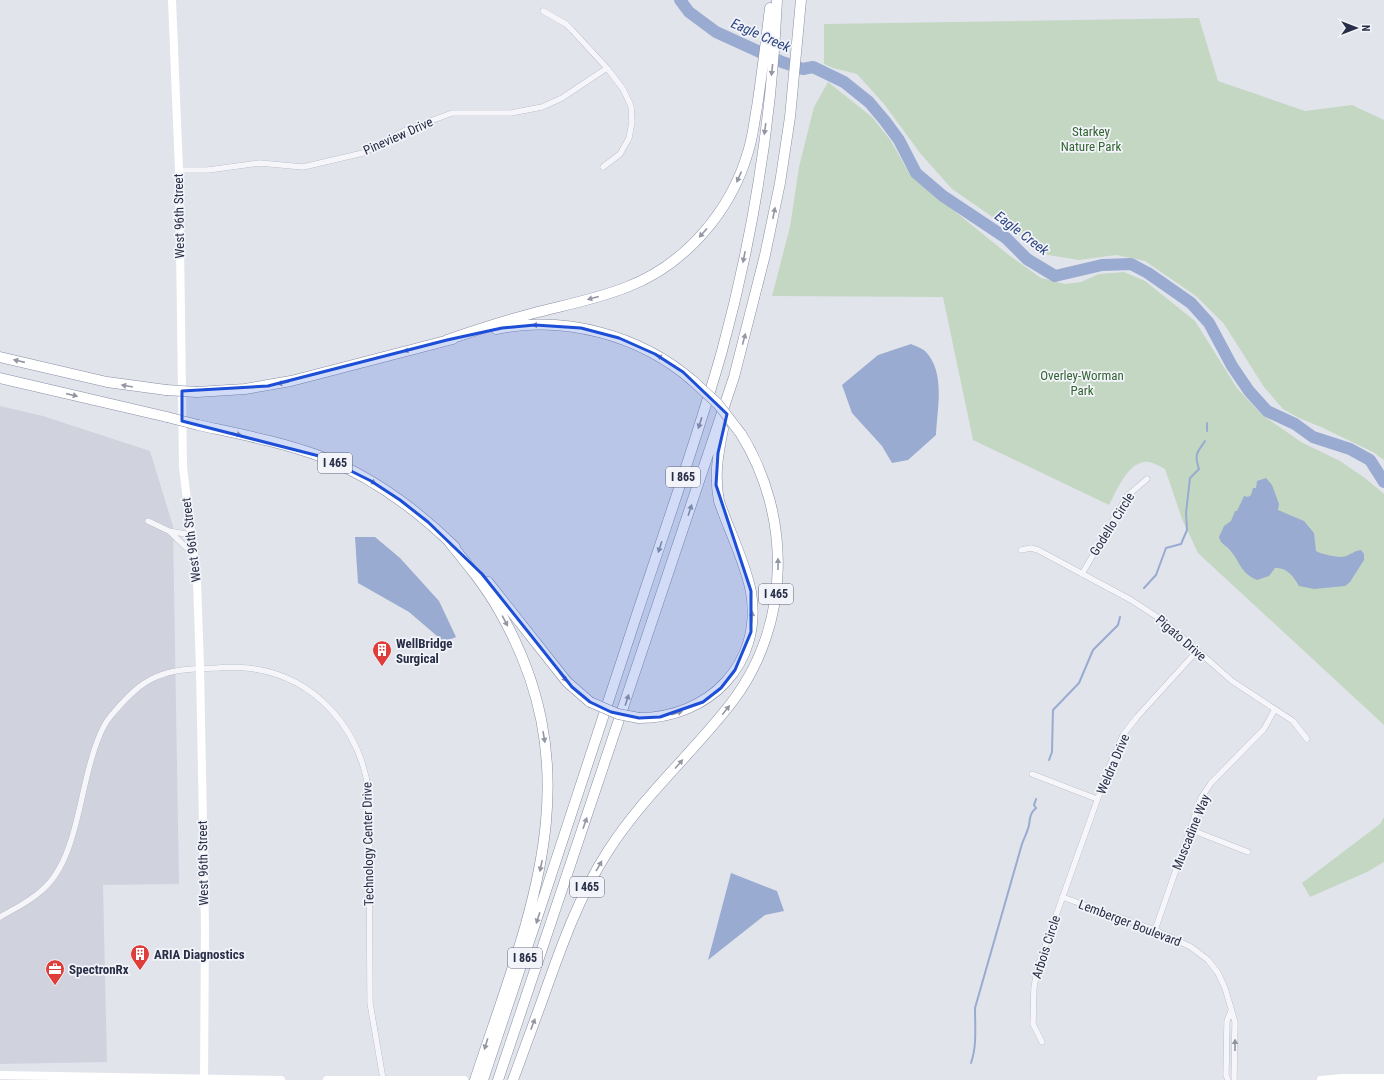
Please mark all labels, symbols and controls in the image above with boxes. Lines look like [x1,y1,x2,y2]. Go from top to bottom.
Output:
north arrow [1336,8,1376,48]
water label: Eagle Creek [729,15,794,56]
text: N [1359,25,1372,32]
one-way arrow [769,64,775,76]
street label: Pineview Drive [361,114,435,158]
one-way arrow [762,123,769,135]
park label: Starkey Nature Park [1061,124,1121,154]
one-way arrow [736,172,742,183]
street label: West 96th Street [171,173,187,259]
one-way arrow [772,206,778,219]
water label: Eagle Creek [992,208,1053,259]
one-way arrow [699,227,708,238]
one-way arrow [740,251,746,263]
one-way arrow [587,295,599,301]
one-way arrow [532,322,544,329]
one-way arrow [742,333,748,345]
one-way arrow [403,347,415,353]
one-way arrow [657,354,667,362]
one-way arrow [13,358,25,364]
park label: Overley-Worman Park [1040,368,1124,398]
one-way arrow [277,380,290,386]
one-way arrow [121,382,133,388]
one-way arrow [66,393,78,399]
one-way arrow [697,418,703,430]
one-way arrow [230,431,242,437]
road number: I 465 [318,453,352,473]
road number: I 865 [666,467,700,487]
one-way arrow [365,478,377,485]
street label: Godello Circle [1087,490,1137,558]
street label: West 96th Street [178,497,204,583]
one-way arrow [687,504,693,516]
one-way arrow [656,541,662,553]
one-way arrow [775,557,781,570]
road number: I 465 [759,584,793,604]
one-way arrow [749,611,756,624]
street label: Pigato Drive [1153,612,1209,664]
one-way arrow [502,615,508,627]
place label: WellBridge Surgical [396,636,452,666]
building icon: WellBridge Surgical [371,639,393,667]
one-way arrow [559,672,568,683]
one-way arrow [624,693,630,705]
one-way arrow [721,704,730,715]
one-way arrow [671,710,683,716]
one-way arrow [541,730,547,743]
street label: Weldra Drive [1094,732,1132,796]
one-way arrow [674,759,683,768]
street label: Technology Center Drive [359,782,377,906]
street label: Muscadine Way [1169,791,1213,872]
one-way arrow [582,816,588,828]
street label: West 96th Street [195,820,211,906]
one-way arrow [537,860,543,872]
one-way arrow [595,860,602,872]
road number: I 465 [570,877,604,897]
street label: Lemberger Boulevard [1077,897,1183,949]
one-way arrow [535,912,541,924]
street label: Arbois Circle [1029,913,1063,981]
building icon: ARIA Diagnostics [129,943,151,971]
place label: ARIA Diagnostics [154,947,245,962]
road number: I 865 [508,948,542,968]
office icon: SpectronRx [44,958,66,986]
place label: SpectronRx [69,962,129,977]
one-way arrow [530,1018,536,1030]
one-way arrow [483,1038,489,1050]
one-way arrow [1232,1038,1238,1051]

